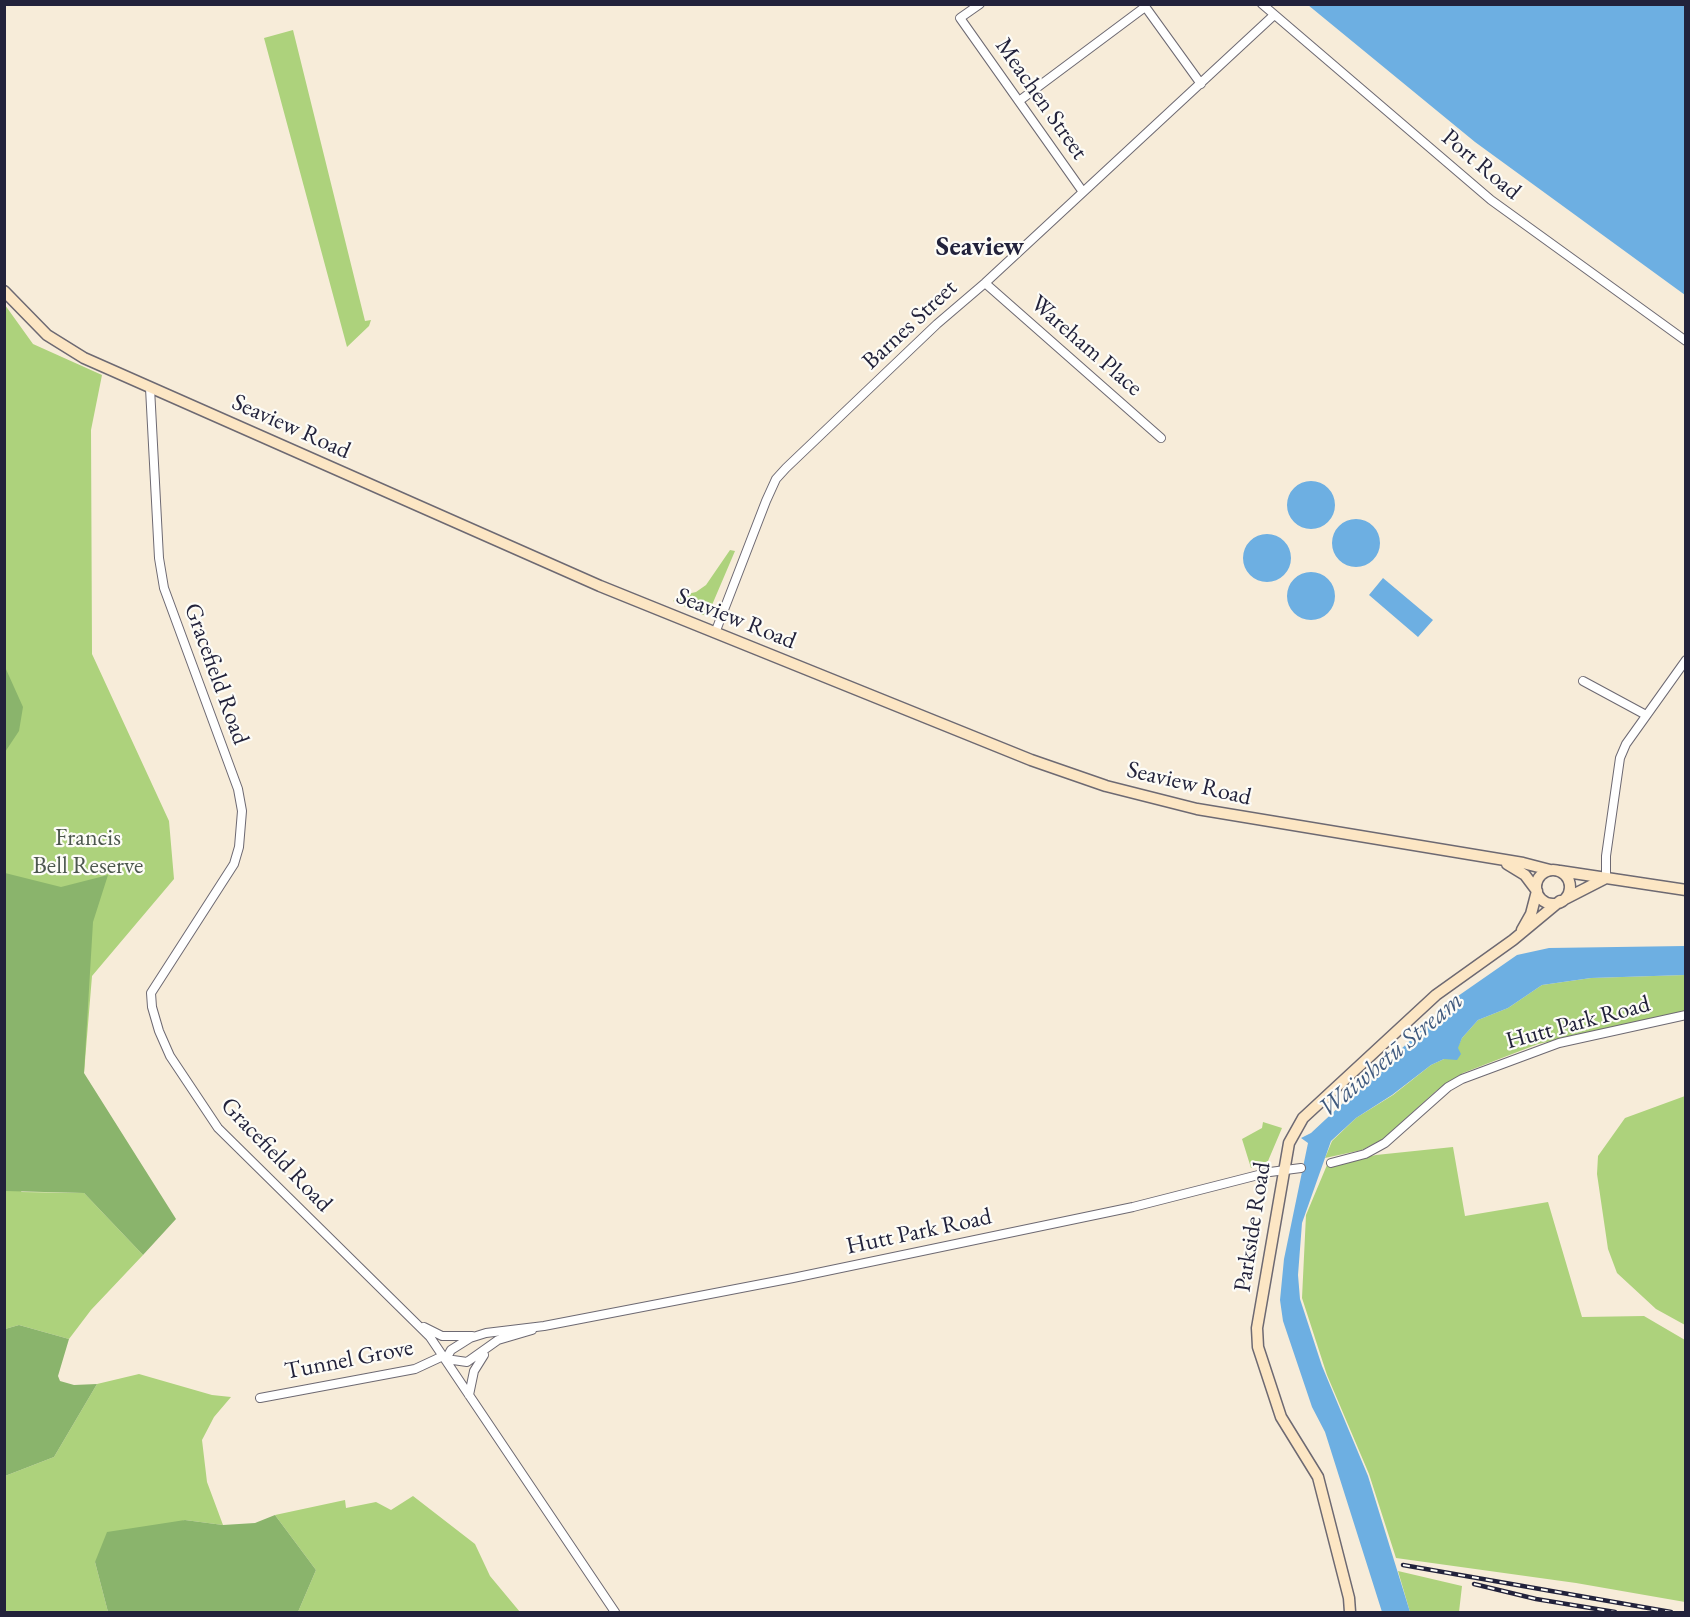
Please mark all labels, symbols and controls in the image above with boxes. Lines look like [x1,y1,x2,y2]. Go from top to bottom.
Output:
street label: Meachen Street [989,33,1093,165]
street label: Port Road [1436,124,1526,206]
district label: Seaview [936,232,1024,264]
street label: Barnes Street [857,274,963,376]
street label: Wareham Place [1024,289,1148,403]
street label: Seaview Road [227,388,355,466]
street label: Seaview Road [672,582,800,656]
street label: Gracefield Road [177,599,255,749]
street label: Seaview Road [1124,756,1254,812]
park label: Francis Bell Reserve [33,824,143,880]
water label: Waiwhetū Stream [1312,986,1470,1124]
street label: Hutt Park Road [1503,990,1653,1056]
street label: Gracefield Road [214,1092,338,1218]
street label: Parkside Road [1229,1160,1277,1294]
street label: Hutt Park Road [844,1203,994,1261]
street label: Tunnel Grove [282,1333,416,1387]

